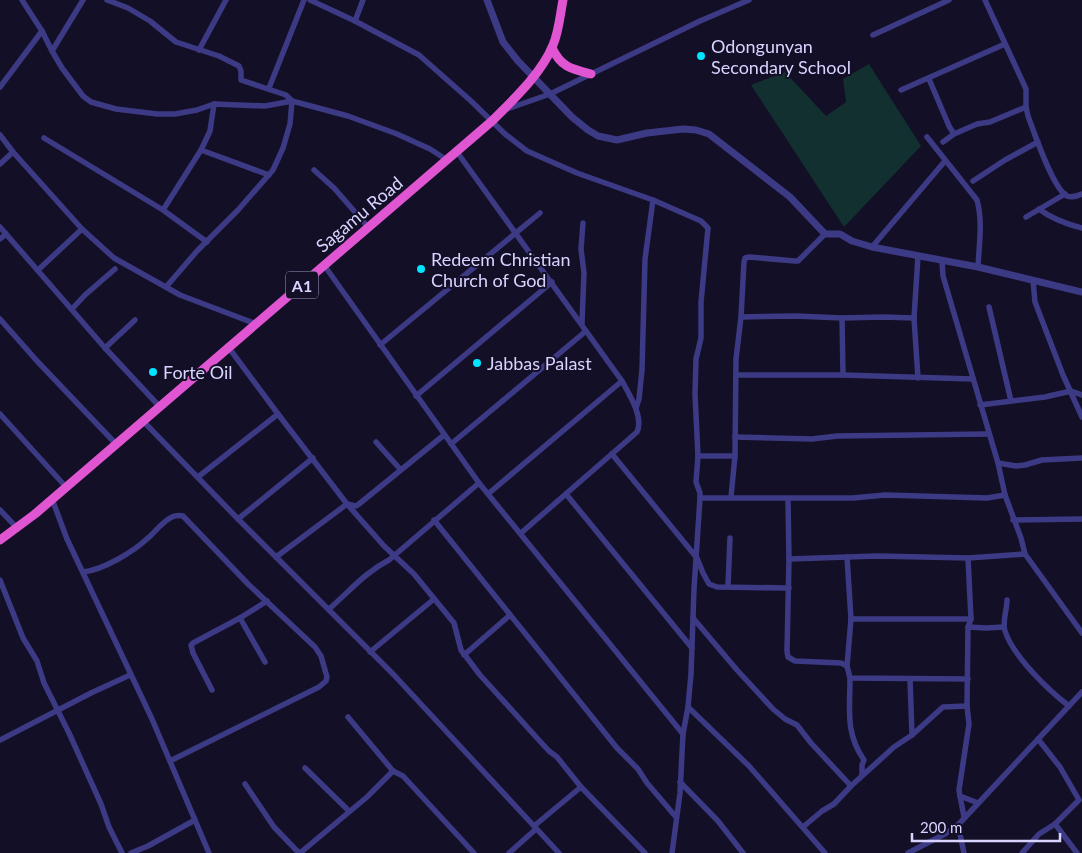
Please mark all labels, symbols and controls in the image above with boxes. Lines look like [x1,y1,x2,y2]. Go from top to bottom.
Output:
place label: Odongunyan Secondary School [711,35,851,78]
marker: Odongunyan Secondary School [695,50,707,62]
street label: Sagamu Road [311,171,407,257]
place label: Redeem Christian Church of God [431,248,571,291]
marker: Redeem Christian Church of God [415,263,427,275]
road number: A1 [286,272,318,298]
place label: Jabbas Palast [487,352,592,374]
marker: Jabbas Palast [471,357,483,369]
place label: Forte Oil [163,361,232,383]
marker: Forte Oil [147,366,159,378]
scale bar [912,810,1060,842]
text: 200 m [920,818,962,836]

